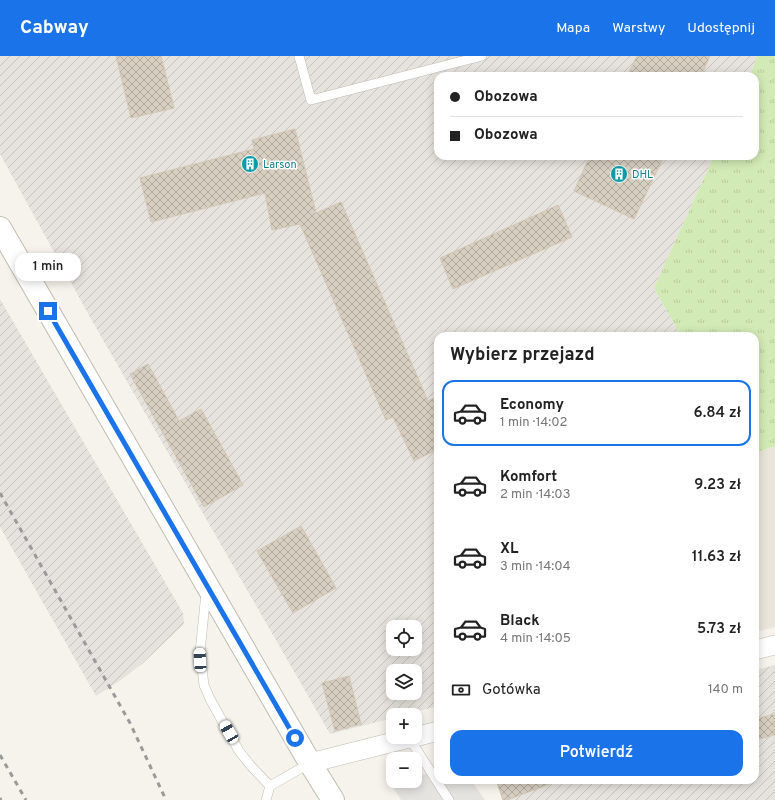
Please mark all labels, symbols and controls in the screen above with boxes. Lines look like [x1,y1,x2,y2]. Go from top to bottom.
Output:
text: Cabway [20,16,89,40]
text: Mapa [556,20,590,37]
text: Warstwy [612,20,665,37]
text: Udostępnij [687,20,755,37]
text: Obozowa [474,88,538,107]
text: Obozowa [474,126,538,145]
building icon: Larson [240,154,260,174]
place label: Larson [263,158,297,172]
building icon: DHL [609,164,629,184]
place label: DHL [632,168,653,182]
callout: 1 min [15,253,81,281]
text: 1 min [33,259,63,275]
route end [39,302,57,320]
text: Wybierz przejazd [450,344,595,367]
icon: car [452,395,488,431]
text: Economy [500,396,564,415]
text: 6.84 zł [694,404,741,423]
text: 1 min · 14:02 [500,415,568,431]
icon: car [452,467,488,503]
text: Komfort [500,468,557,487]
text: 9.23 zł [694,476,741,495]
text: 2 min · 14:03 [500,487,571,503]
icon: car [452,539,488,575]
text: XL [500,540,518,559]
text: 11.63 zł [692,548,741,567]
text: 3 min · 14:04 [500,559,571,575]
icon: car [452,611,488,647]
text: Black [500,612,540,631]
map controls [386,620,422,788]
button: locate [386,620,422,656]
text: 5.73 zł [697,620,741,639]
text: 4 min · 14:05 [500,631,571,647]
car [193,648,207,672]
button: layers [386,664,422,700]
icon: cash [450,679,472,701]
text: Gotówka [482,681,541,700]
text: 140 m [708,682,743,698]
button: + [386,708,422,744]
car [218,719,240,745]
route start [286,729,304,747]
button: Potwierdź [450,730,743,776]
button: − [386,752,422,788]

